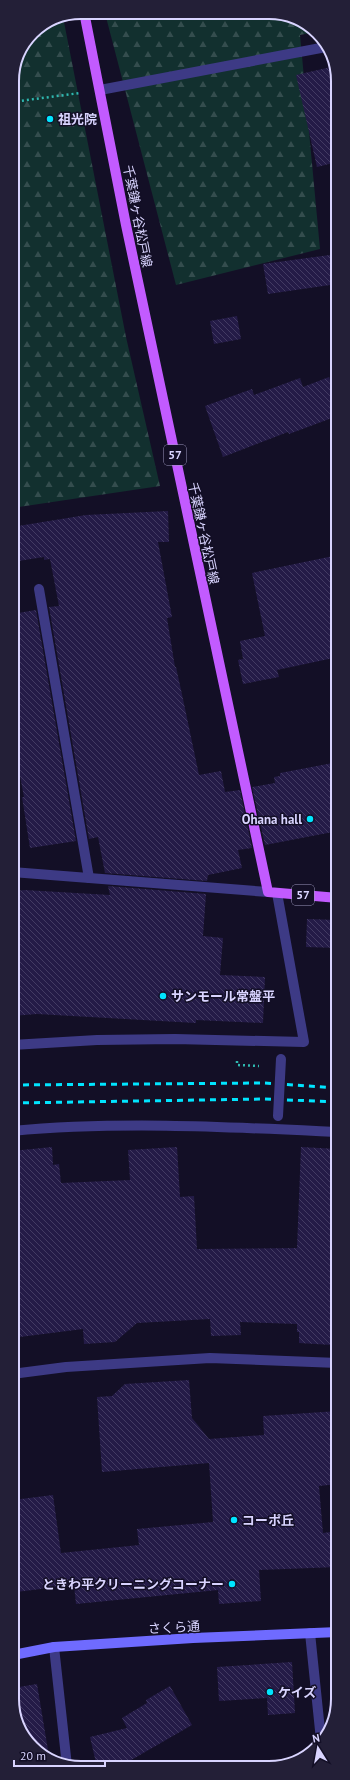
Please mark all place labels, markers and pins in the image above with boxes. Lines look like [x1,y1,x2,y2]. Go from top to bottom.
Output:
place label: 祖光院 [58,111,97,128]
marker: 祖光院 [45,114,55,124]
place label: Ohana hall [242,811,302,828]
marker: Ohana hall [305,814,315,824]
place label: サンモール常盤平 [171,988,275,1005]
marker: サンモール常盤平 [158,991,168,1001]
place label: コーポ丘 [242,1512,294,1529]
marker: コーポ丘 [229,1515,239,1525]
place label: ときわ平クリーニングコーナー [42,1576,224,1593]
marker: ときわ平クリーニングコーナー [227,1579,237,1589]
place label: ケイズ [278,1684,316,1701]
marker: ケイズ [265,1687,275,1697]

